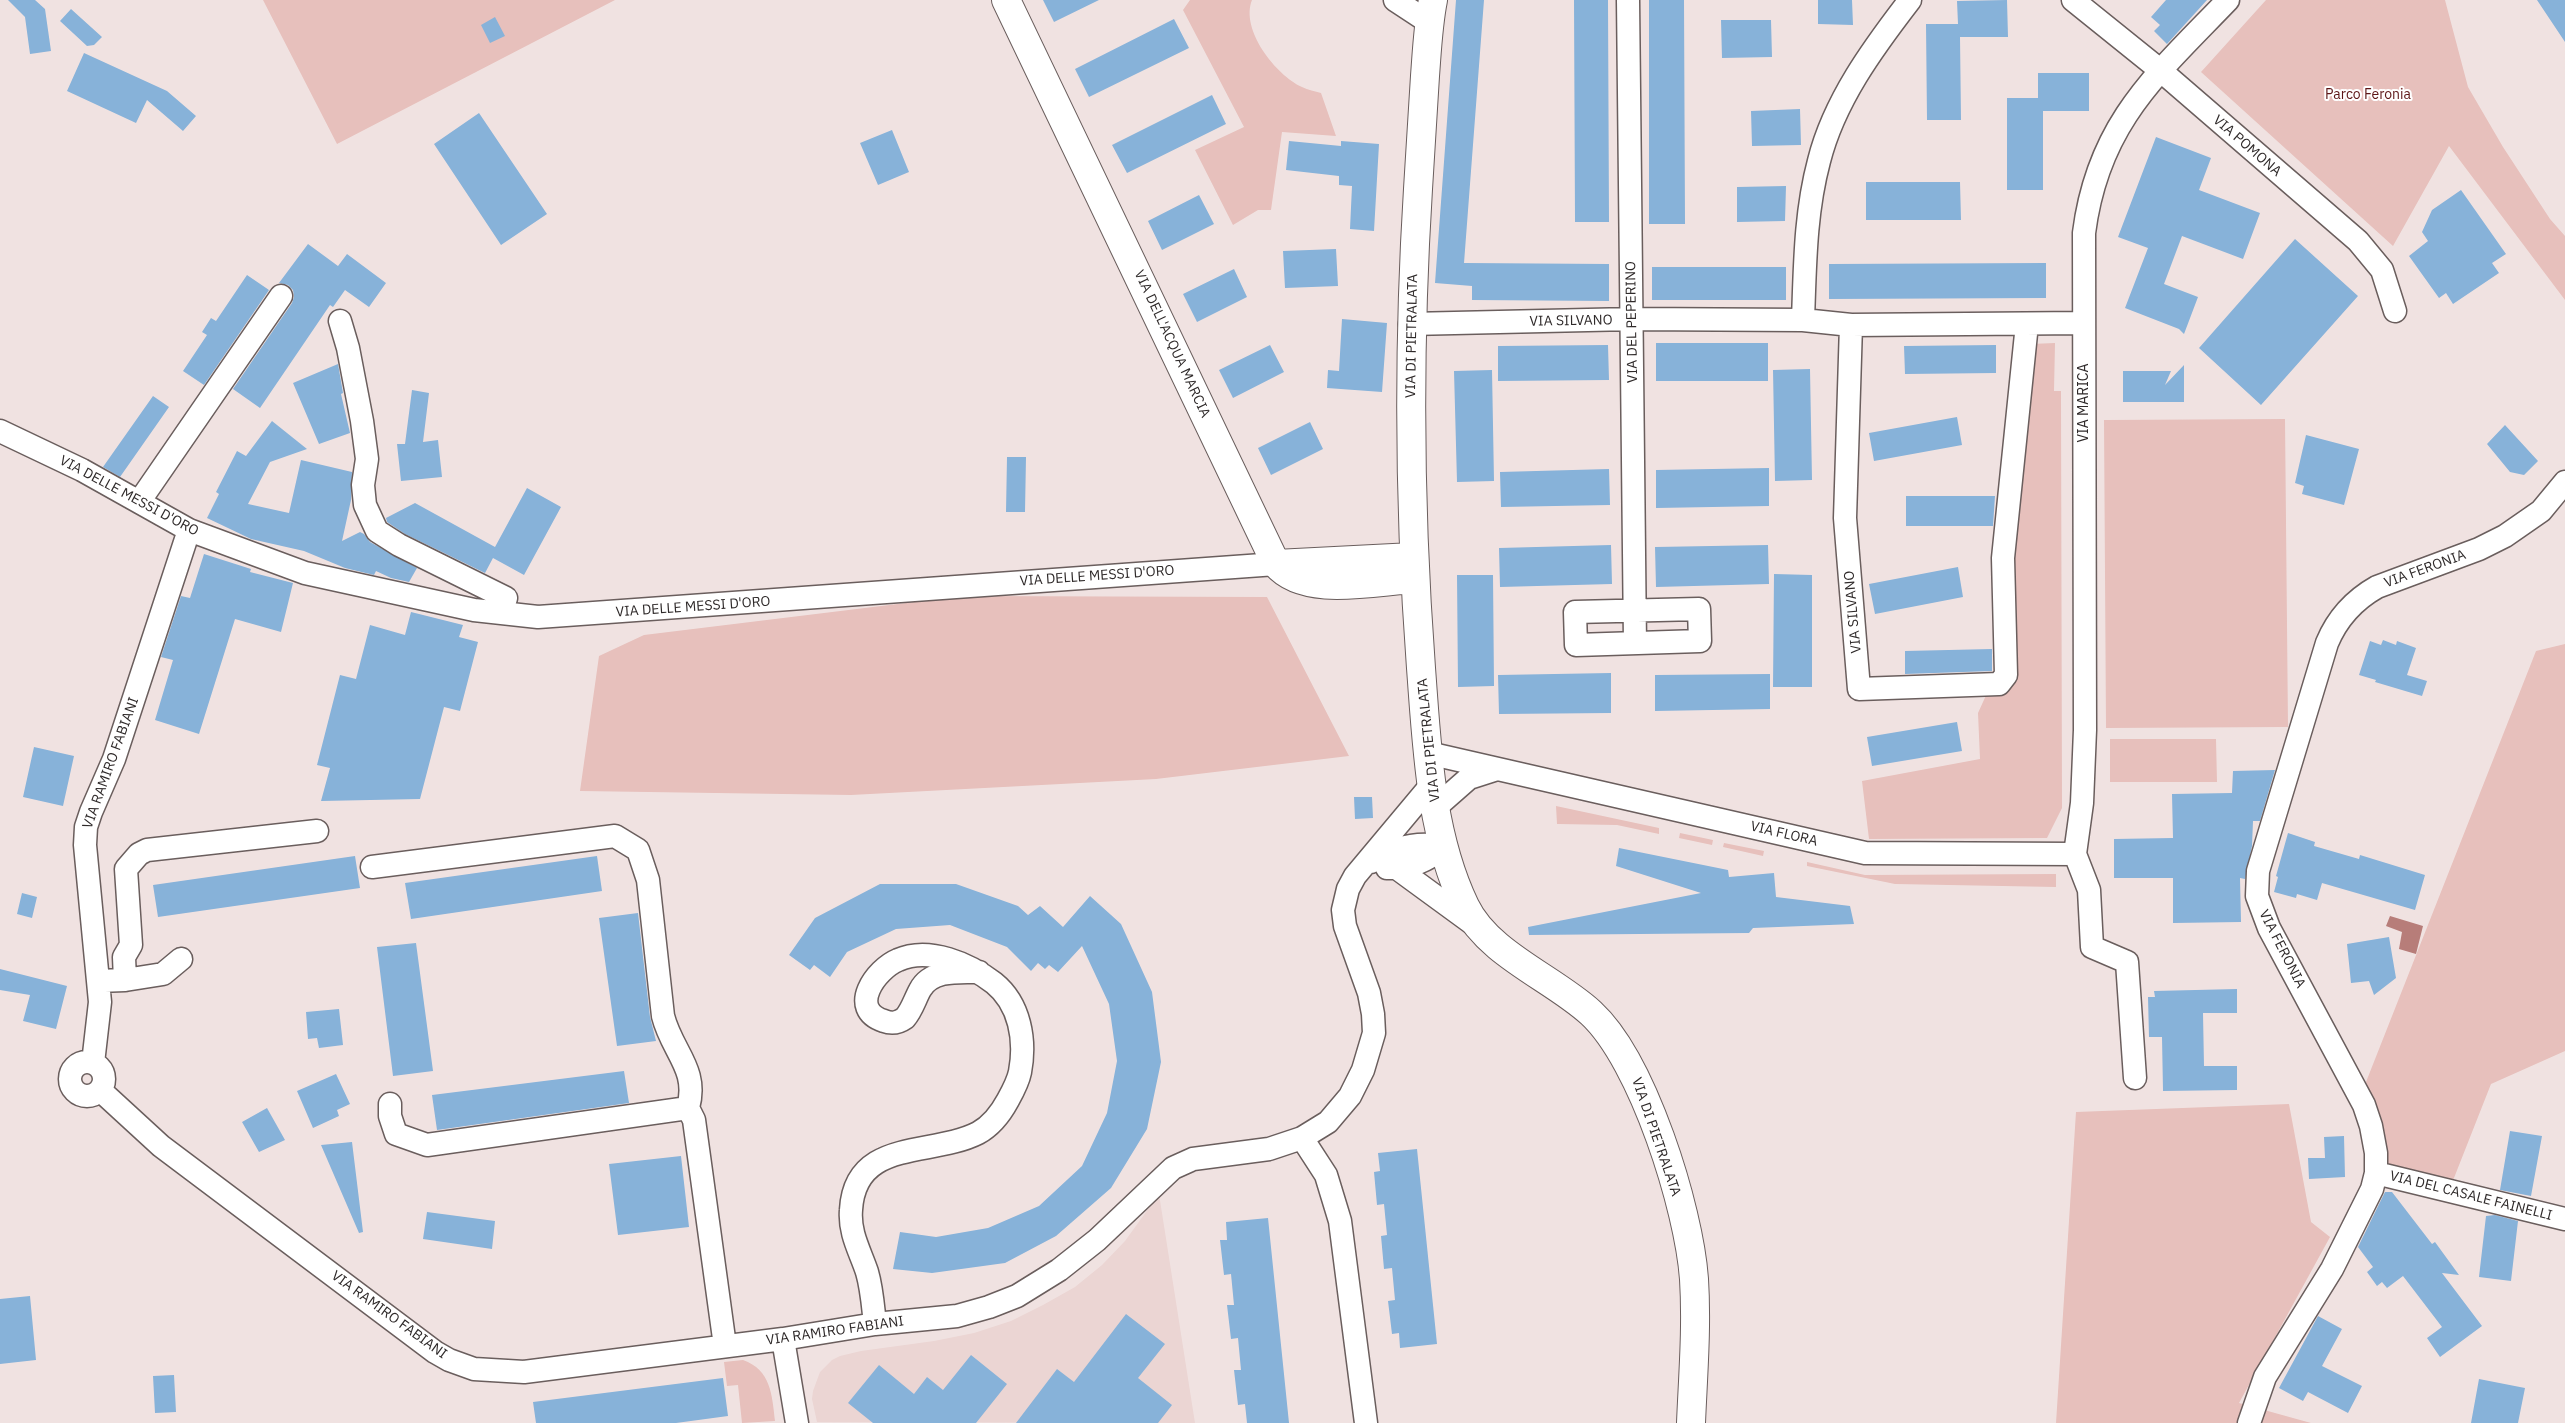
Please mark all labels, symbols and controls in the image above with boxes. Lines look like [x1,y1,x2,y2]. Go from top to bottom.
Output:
park label: Parco Feronia [2325,87,2411,103]
street label: VIA POMONA [2209,112,2285,180]
street label: VIA DEL PEPERINO [1623,261,1641,383]
street label: VIA DELL'ACQUA MARCIA [1130,268,1214,420]
street label: VIA DI PIETRALATA [1403,274,1421,398]
street label: VIA SILVANO [1529,312,1613,330]
street label: VIA MARICA [2076,364,2092,442]
street label: VIA DELLE MESSI D'ORO [57,452,201,540]
street label: VIA FERONIA [2382,546,2468,592]
street label: VIA DELLE MESSI D'ORO [1019,562,1175,590]
street label: VIA SILVANO [1841,570,1865,654]
street label: VIA DELLE MESSI D'ORO [615,593,771,621]
street label: VIA DI PIETRALATA [1414,677,1444,803]
street label: VIA RAMIRO FABIANI [79,695,143,831]
street label: VIA FLORA [1749,818,1819,850]
street label: VIA FERONIA [2255,907,2309,991]
street label: VIA DI PIETRALATA [1628,1075,1684,1199]
street label: VIA DEL CASALE FAINELLI [2388,1168,2554,1224]
street label: VIA RAMIRO FABIANI [328,1267,450,1363]
street label: VIA RAMIRO FABIANI [765,1313,905,1349]

